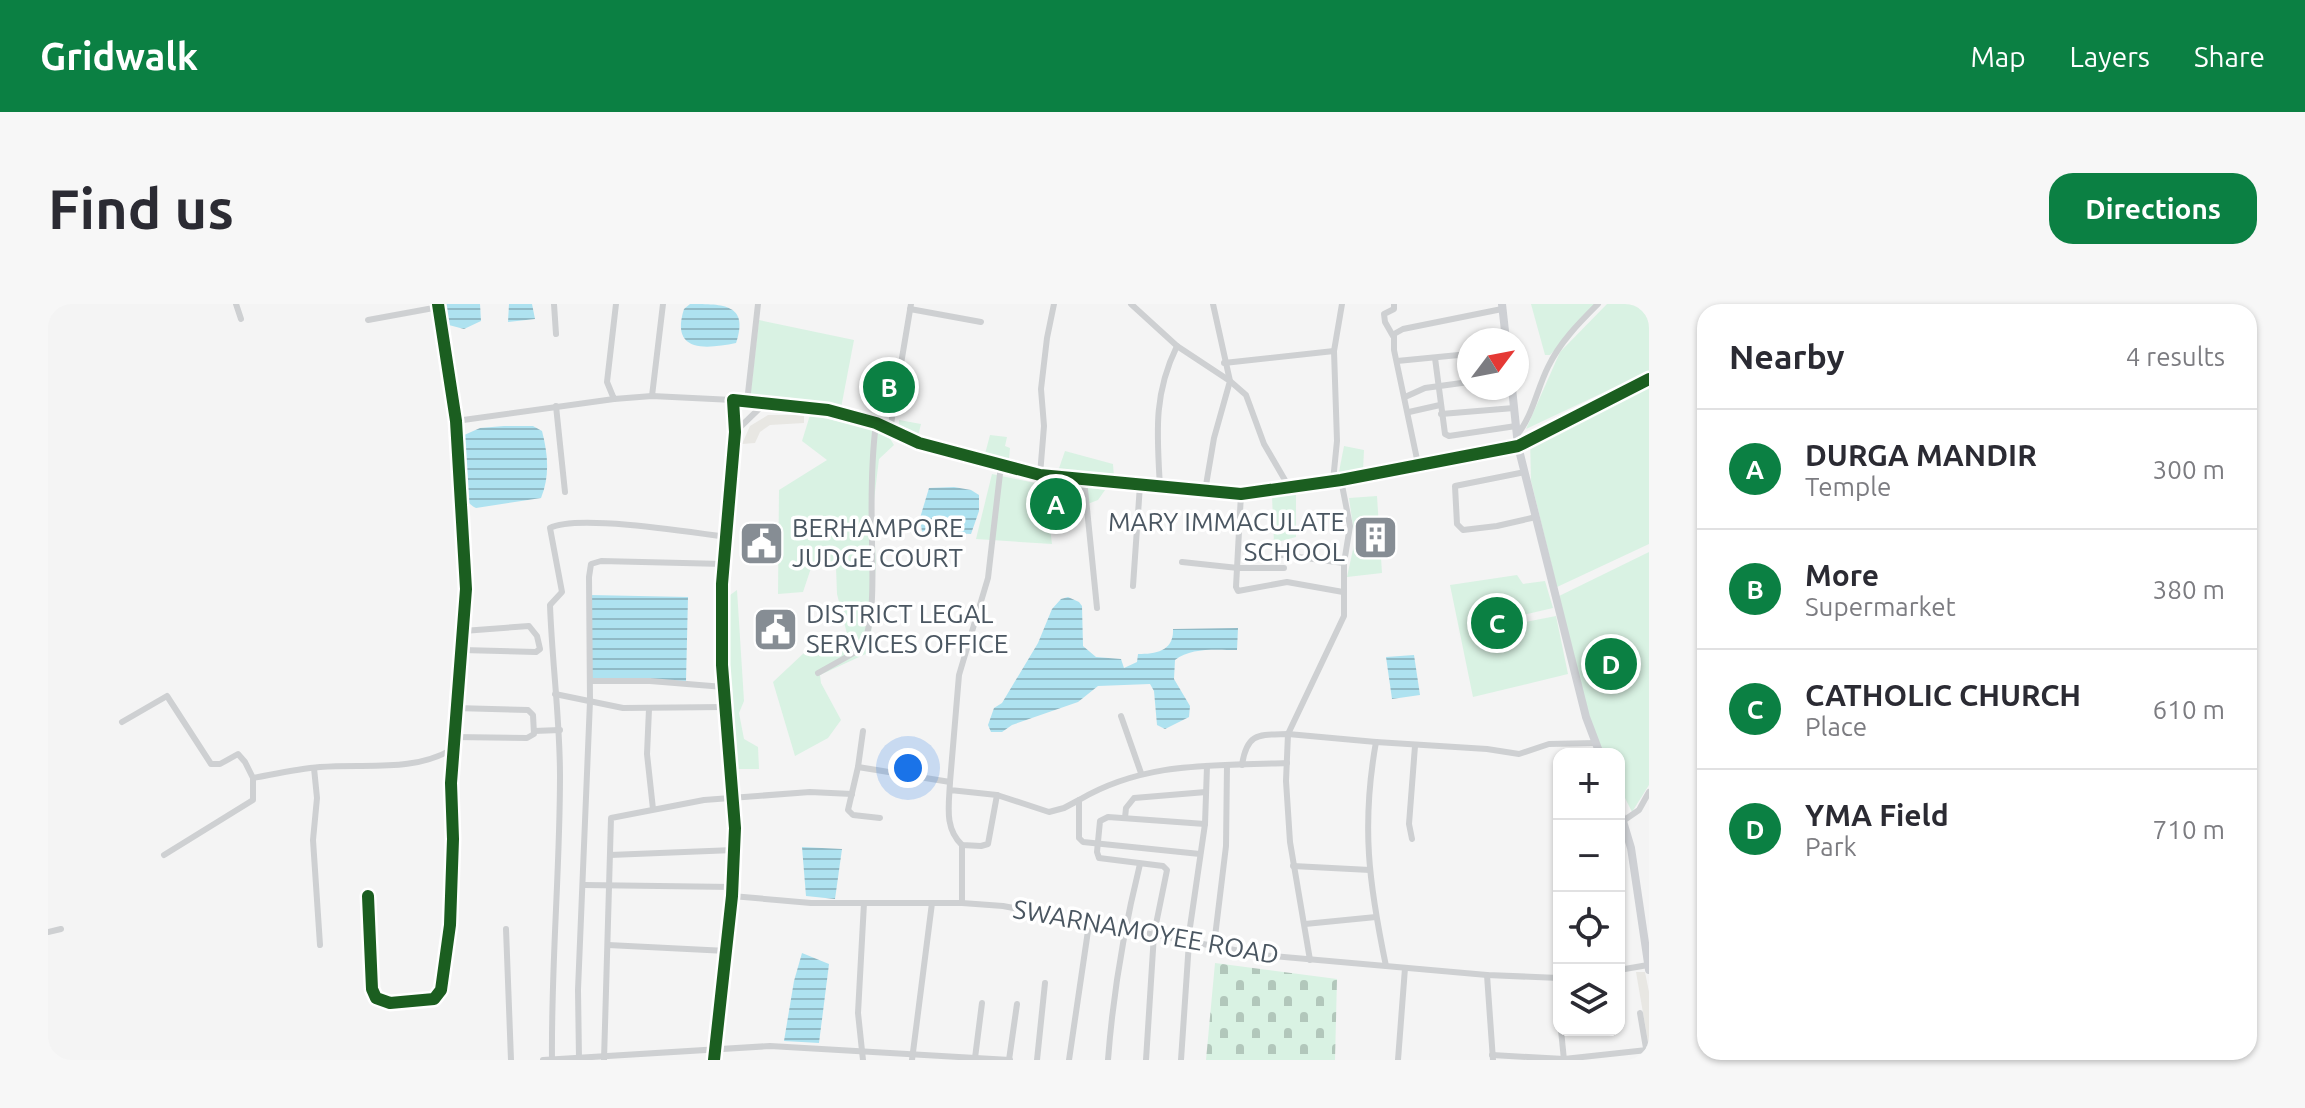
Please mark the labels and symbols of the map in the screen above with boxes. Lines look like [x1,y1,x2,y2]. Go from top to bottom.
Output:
north arrow [1457,328,1529,400]
pin: B [863,357,915,417]
pin: A [1030,474,1082,534]
place label: MARY IMMACULATE SCHOOL [1108,507,1345,566]
place label: BERHAMPORE JUDGE COURT [792,513,963,572]
building icon: MARY IMMACULATE SCHOOL [1352,513,1400,561]
public building icon: BERHAMPORE JUDGE COURT [737,519,785,567]
pin: C [1471,593,1523,653]
place label: DISTRICT LEGAL SERVICES OFFICE [806,599,1008,658]
public building icon: DISTRICT LEGAL SERVICES OFFICE [751,605,799,653]
pin: D [1585,634,1637,694]
your location [888,748,928,788]
street label: SWARNAMOYEE ROAD [1011,894,1281,969]

